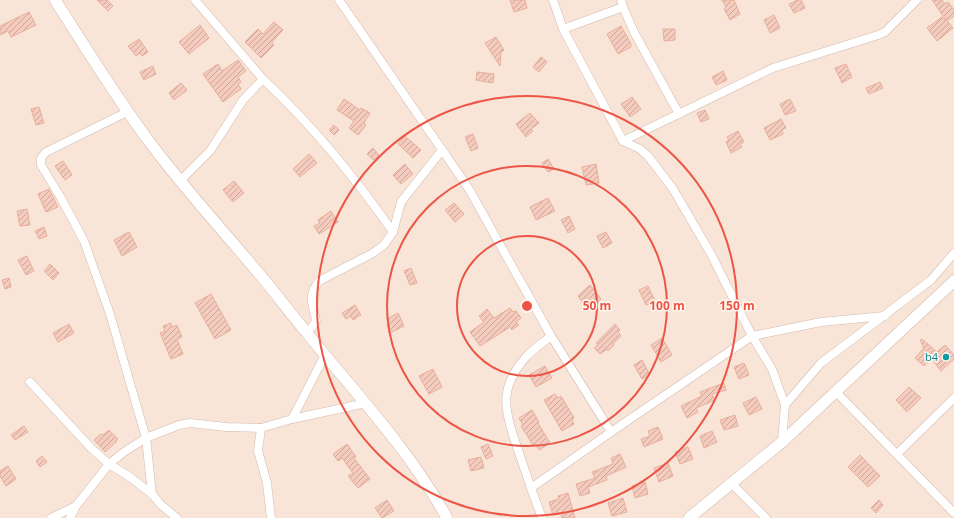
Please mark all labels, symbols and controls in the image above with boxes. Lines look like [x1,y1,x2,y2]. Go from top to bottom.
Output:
text: 50 m [583,297,611,314]
text: 100 m [649,297,685,314]
text: 150 m [719,297,755,314]
centre of rings [520,299,534,313]
place label: b4 [925,349,939,364]
marker: b4 [941,352,951,362]

